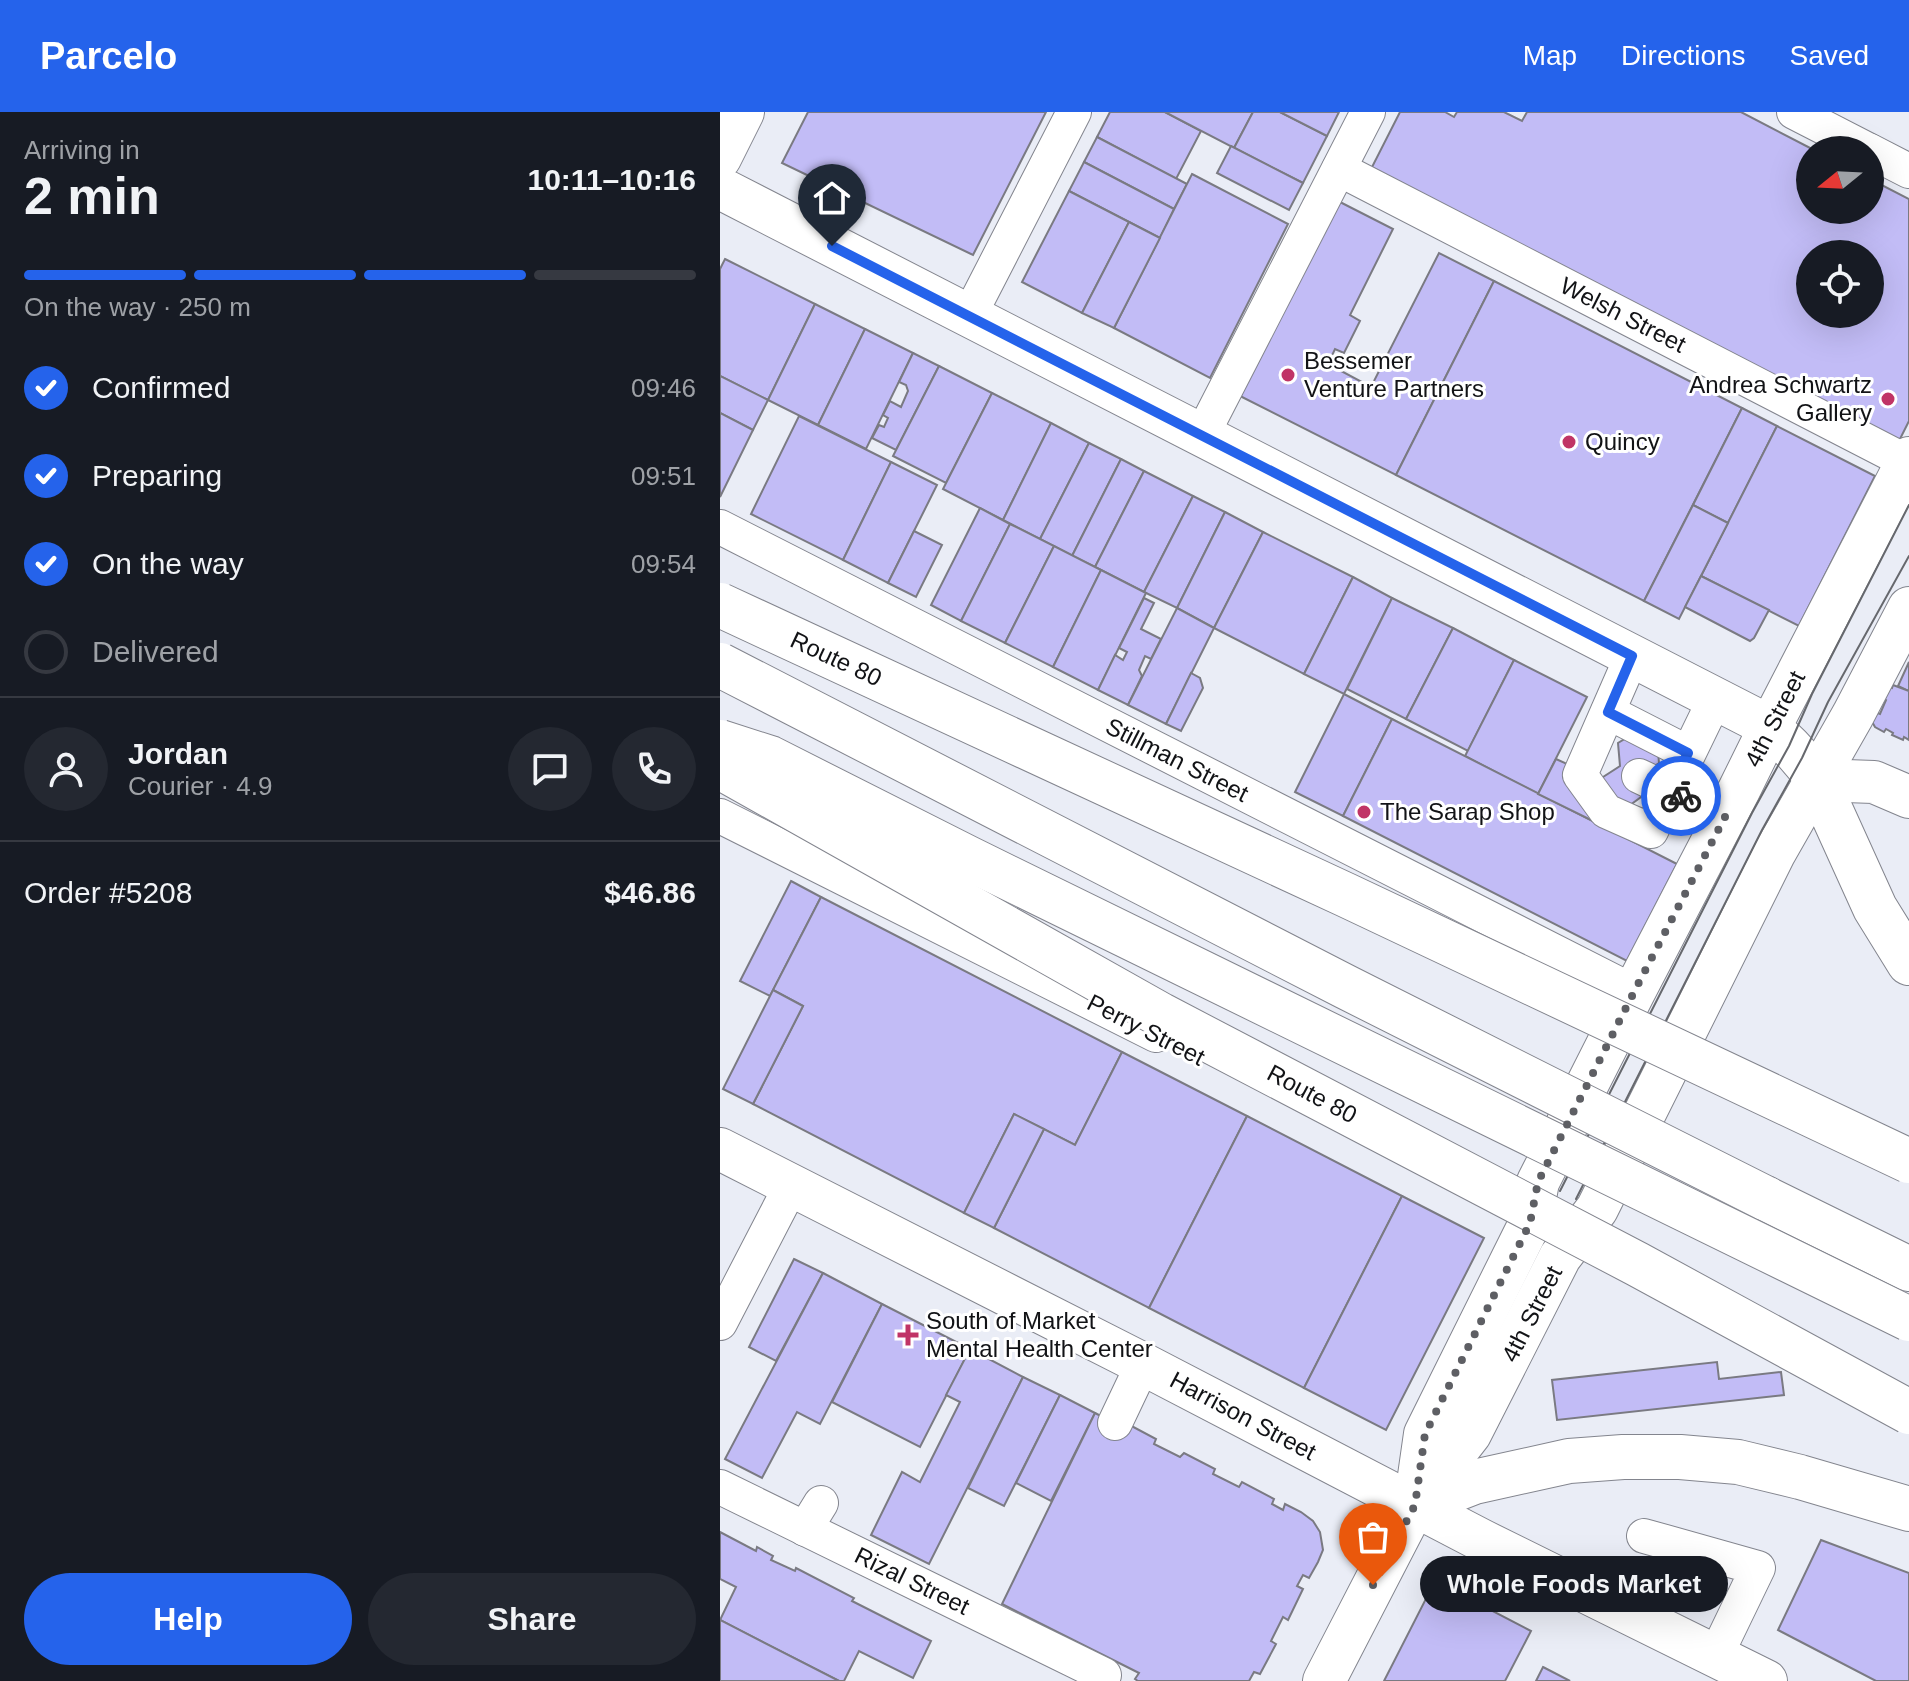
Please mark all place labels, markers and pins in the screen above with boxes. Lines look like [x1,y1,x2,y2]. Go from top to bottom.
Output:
pin [798,164,866,246]
place label: Bessemer Venture Partners [1304,347,1484,402]
marker: Bessemer Venture Partners [1279,366,1297,384]
place label: Andrea Schwartz Gallery [1689,371,1872,426]
marker: Andrea Schwartz Gallery [1879,390,1897,408]
place label: Quincy [1585,428,1660,455]
marker: Quincy [1560,433,1578,451]
place label: The Sarap Shop [1380,798,1555,825]
marker: The Sarap Shop [1355,803,1373,821]
place label: South of Market Mental Health Center [926,1307,1153,1362]
marker: South of Market Mental Health Center [897,1324,919,1346]
pin [1339,1503,1407,1585]
callout: Whole Foods Market [1421,1557,1729,1613]

